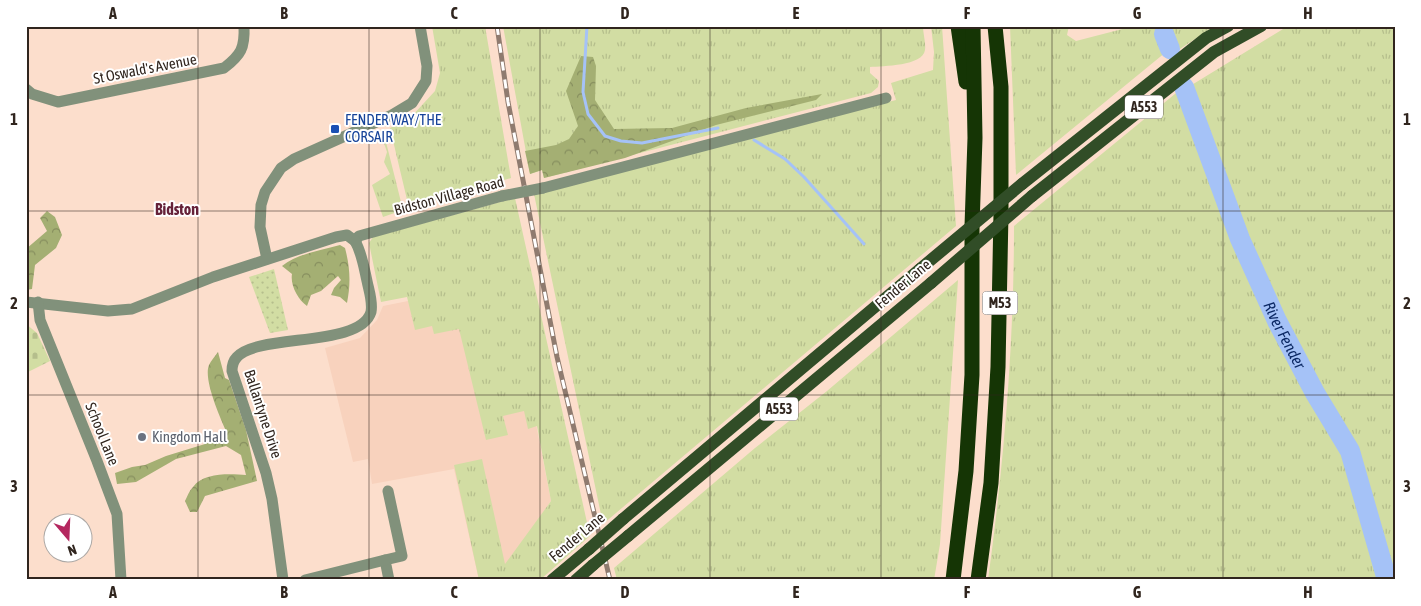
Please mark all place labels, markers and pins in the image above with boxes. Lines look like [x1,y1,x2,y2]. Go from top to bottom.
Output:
place label: FENDER WAY/THE CORSAIR [345,111,442,145]
marker: FENDER WAY/THE CORSAIR [329,123,341,135]
place label: Kingdom Hall [152,428,227,445]
marker: Kingdom Hall [136,431,148,443]

